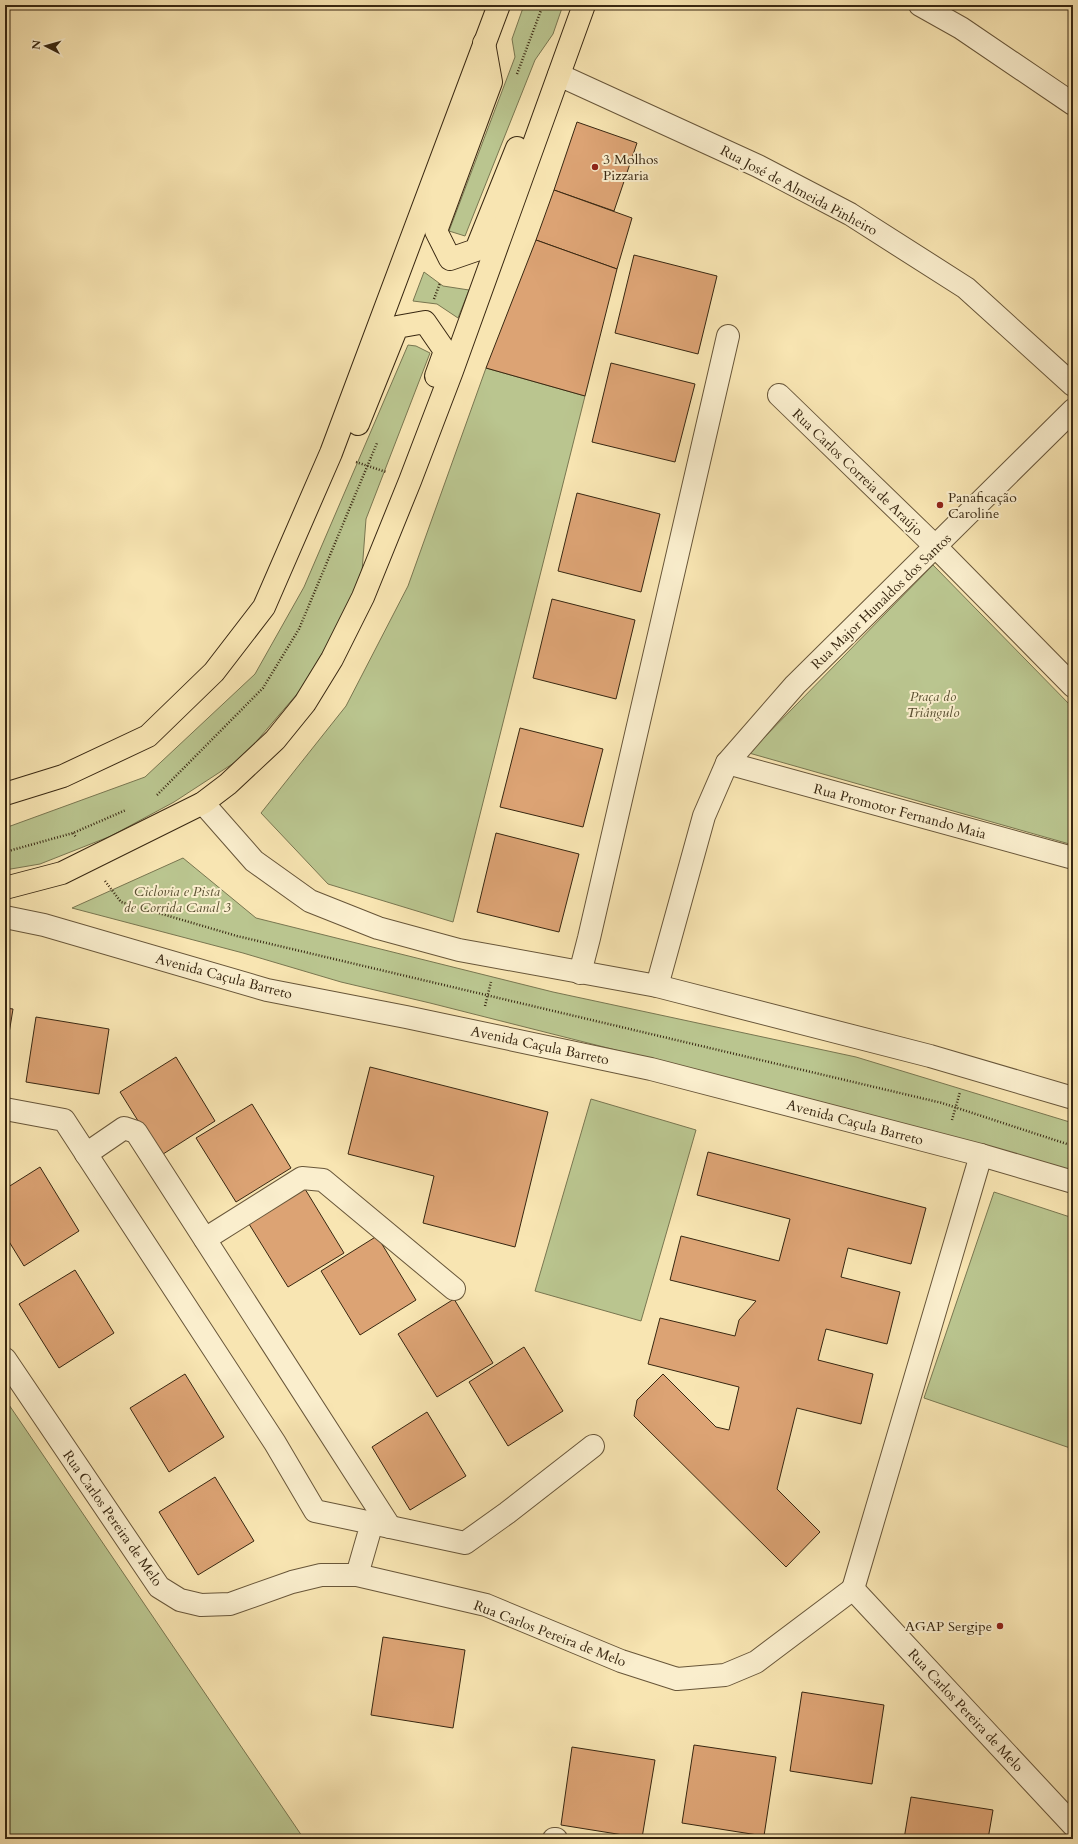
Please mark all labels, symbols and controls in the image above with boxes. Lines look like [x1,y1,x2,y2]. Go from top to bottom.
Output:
north arrow [26,26,66,66]
text: N [29,39,45,51]
street label: Rua José de Almeida Pinheiro [717,141,881,240]
place label: 3 Molhos Pizzaria [603,150,658,185]
marker: 3 Molhos Pizzaria [590,162,600,172]
street label: Rua Carlos Correia de Araújo [788,405,928,540]
place label: Panaficação Caroline [948,488,1017,523]
marker: Panaficação Caroline [935,500,945,510]
street label: Rua Major Hunaldos dos Santos [807,529,956,674]
park label: Praça do Triângulo [907,687,960,722]
street label: Rua Promotor Fernando Maia [812,779,988,844]
park label: Ciclovia e Pista de Corrida Canal 3 [124,882,231,917]
street label: Avenida Caçula Barreto [153,949,295,1004]
street label: Avenida Caçula Barreto [469,1022,611,1070]
street label: Avenida Caçula Barreto [784,1095,926,1150]
street label: Rua Carlos Pereira de Melo [58,1447,167,1590]
street label: Rua Carlos Pereira de Melo [471,1596,629,1671]
place label: AGAP Sergipe [905,1617,992,1636]
marker: AGAP Sergipe [995,1621,1005,1631]
street label: Rua Carlos Pereira de Melo [904,1645,1028,1776]

